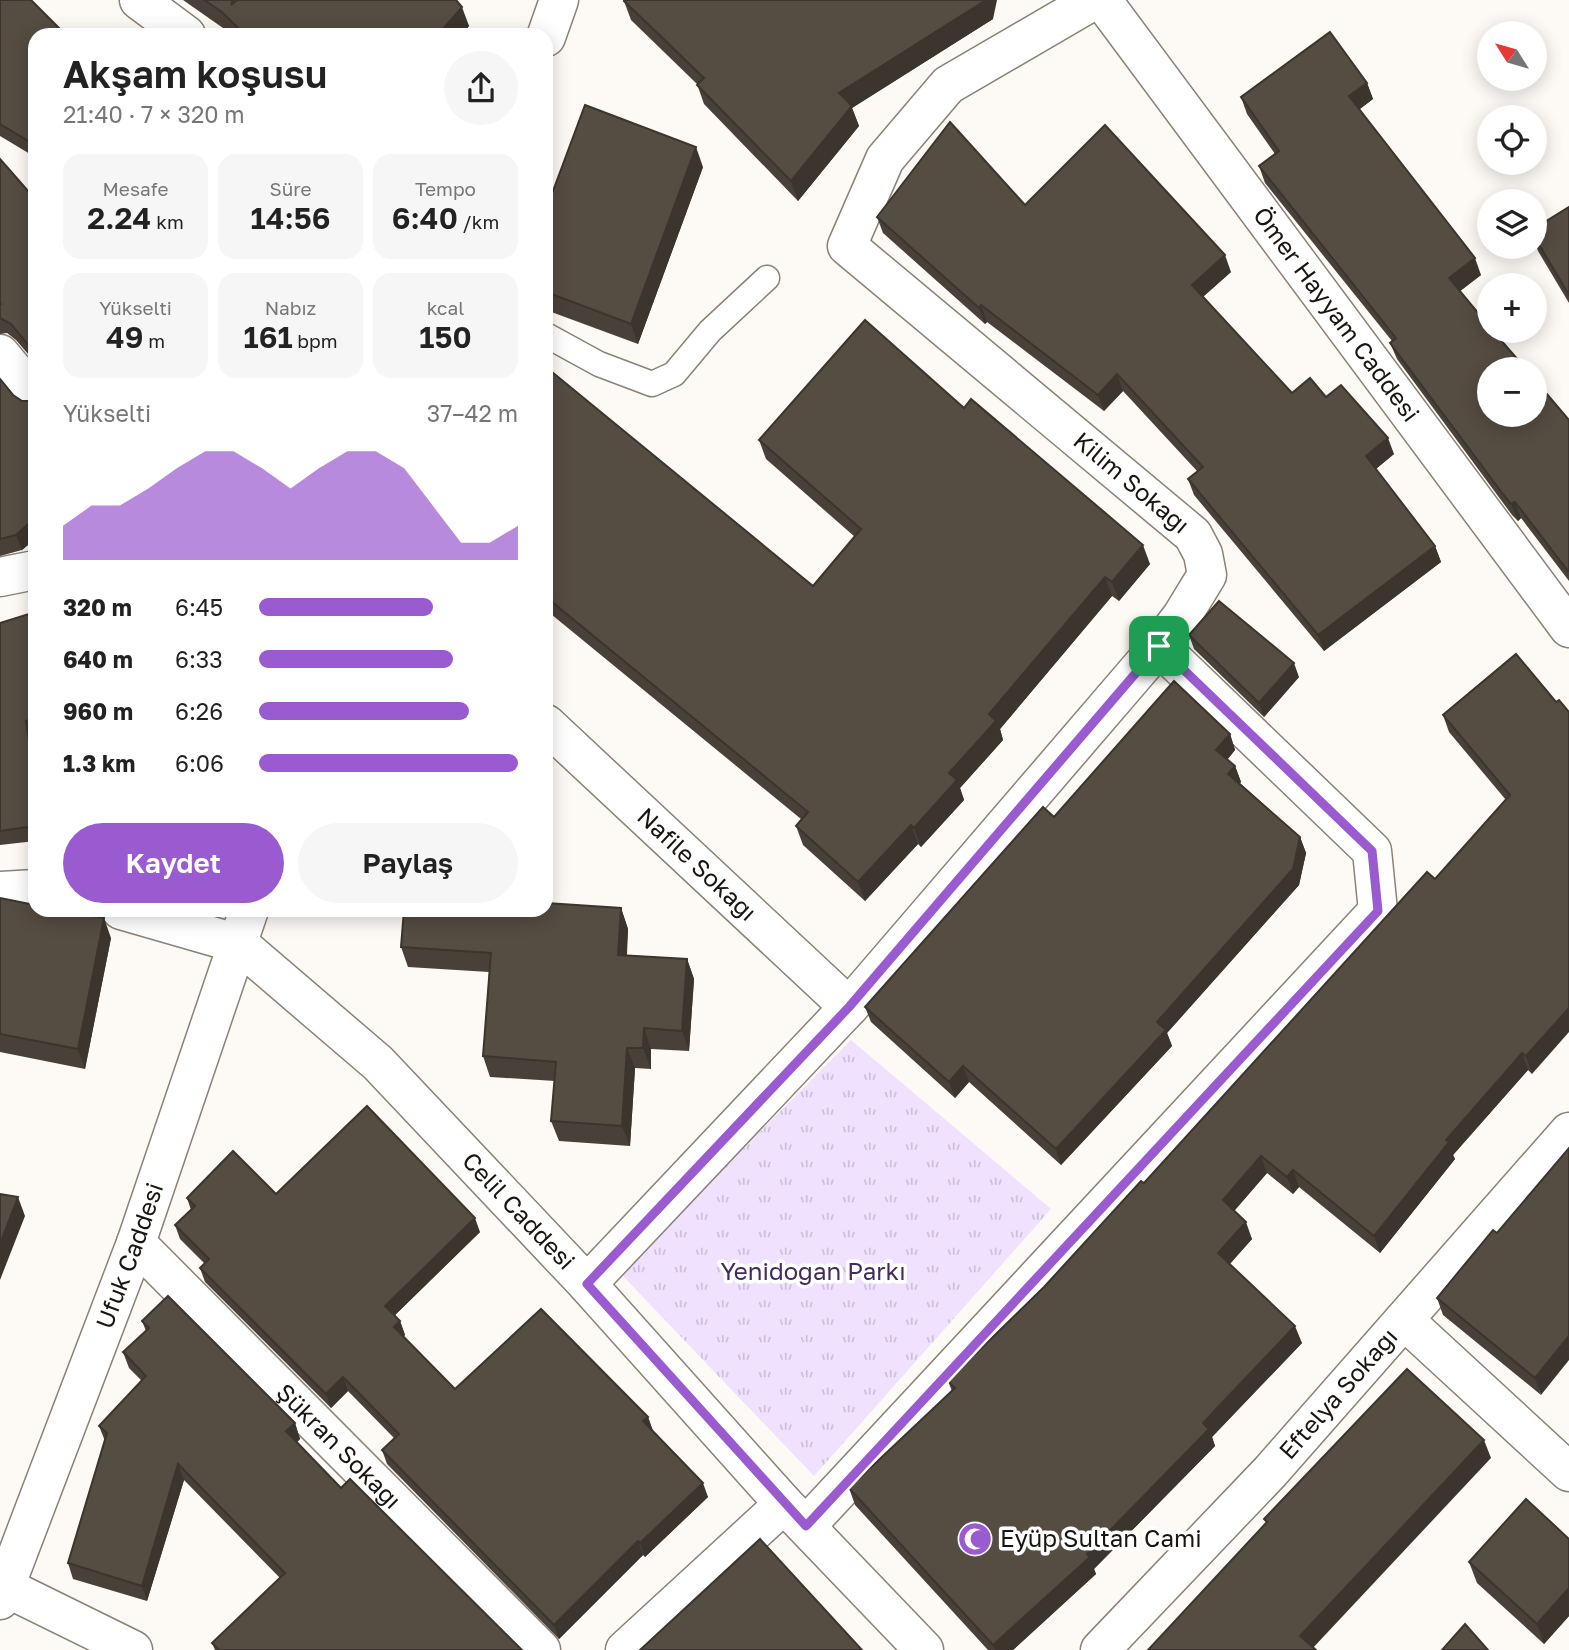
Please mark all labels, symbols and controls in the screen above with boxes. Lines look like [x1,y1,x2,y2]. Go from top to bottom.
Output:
north arrow [1477,21,1547,91]
map controls [1477,21,1547,427]
text: Akşam koşusu [63,51,327,96]
button: share [444,51,518,125]
text: 21:40 · 7 × 320 m [63,100,245,128]
button: locate [1477,105,1547,175]
text: Mesafe [103,177,168,200]
text: Süre [270,177,311,200]
text: Tempo [415,177,476,200]
button: layers [1477,189,1547,259]
text: 2.24 [87,200,151,236]
text: 14:56 [251,200,330,236]
text: 6:40 [392,200,458,236]
street label: Ömer Hayyam Caddesi [1248,201,1426,427]
text: km [151,210,184,233]
text: /km [458,210,499,233]
button: + [1477,273,1547,343]
text: Yükselti [99,296,172,319]
text: Nabız [265,296,316,319]
text: kcal [427,296,464,319]
text: 49 [106,319,143,355]
text: 161 [244,319,293,355]
text: 150 [419,319,472,355]
text: m [143,329,165,352]
text: bpm [293,329,337,352]
button: − [1477,357,1547,427]
text: Yükselti [63,399,151,427]
text: 37–42 m [427,399,518,427]
street label: Kilim Sokağı [1068,425,1196,539]
text: 320 m [63,593,132,621]
text: 6:45 [175,593,223,621]
pin [1129,616,1189,676]
icon: arrive [1140,627,1178,665]
text: 640 m [63,645,133,673]
text: 6:33 [175,645,223,673]
text: 960 m [63,697,133,725]
text: 6:26 [175,697,223,725]
text: 1.3 km [63,749,135,777]
text: 6:06 [175,749,224,777]
street label: Nafile Sokağı [632,801,763,926]
button: Kaydet [63,823,284,903]
button: Paylaş [298,823,518,903]
street label: Celil Caddesi [457,1146,582,1275]
street label: Ufuk Caddesi [89,1179,168,1332]
park label: Yenidoğan Parkı [720,1256,906,1285]
street label: Eftelya Sokağı [1272,1322,1403,1464]
street label: Şükran Sokağı [271,1377,408,1514]
mosque icon: Eyüp Sultan Cami [956,1520,994,1558]
place label: Eyüp Sultan Cami [1000,1523,1202,1552]

